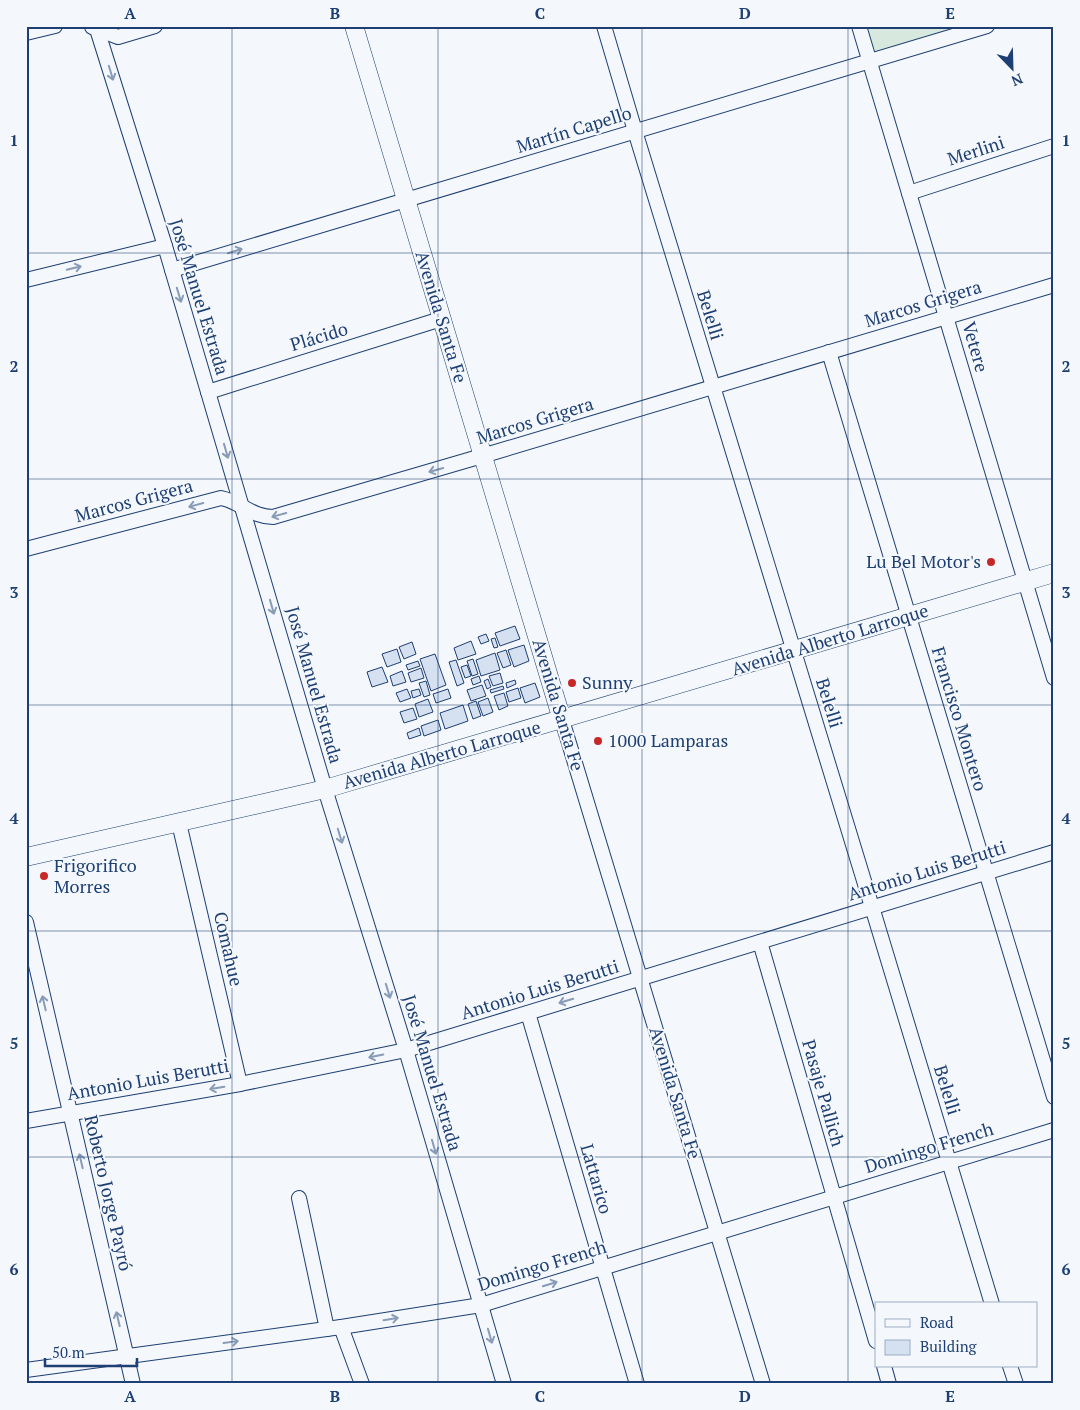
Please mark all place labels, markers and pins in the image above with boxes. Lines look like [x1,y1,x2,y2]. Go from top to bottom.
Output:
place label: Lu Bel Motor's [866,549,981,573]
marker: Lu Bel Motor's [985,556,997,568]
place label: Sunny [582,670,633,694]
marker: Sunny [566,677,578,689]
place label: 1000 Lamparas [608,728,728,752]
marker: 1000 Lamparas [592,735,604,747]
place label: Frigorifico Morres [54,853,137,898]
marker: Frigorifico Morres [38,870,50,882]

